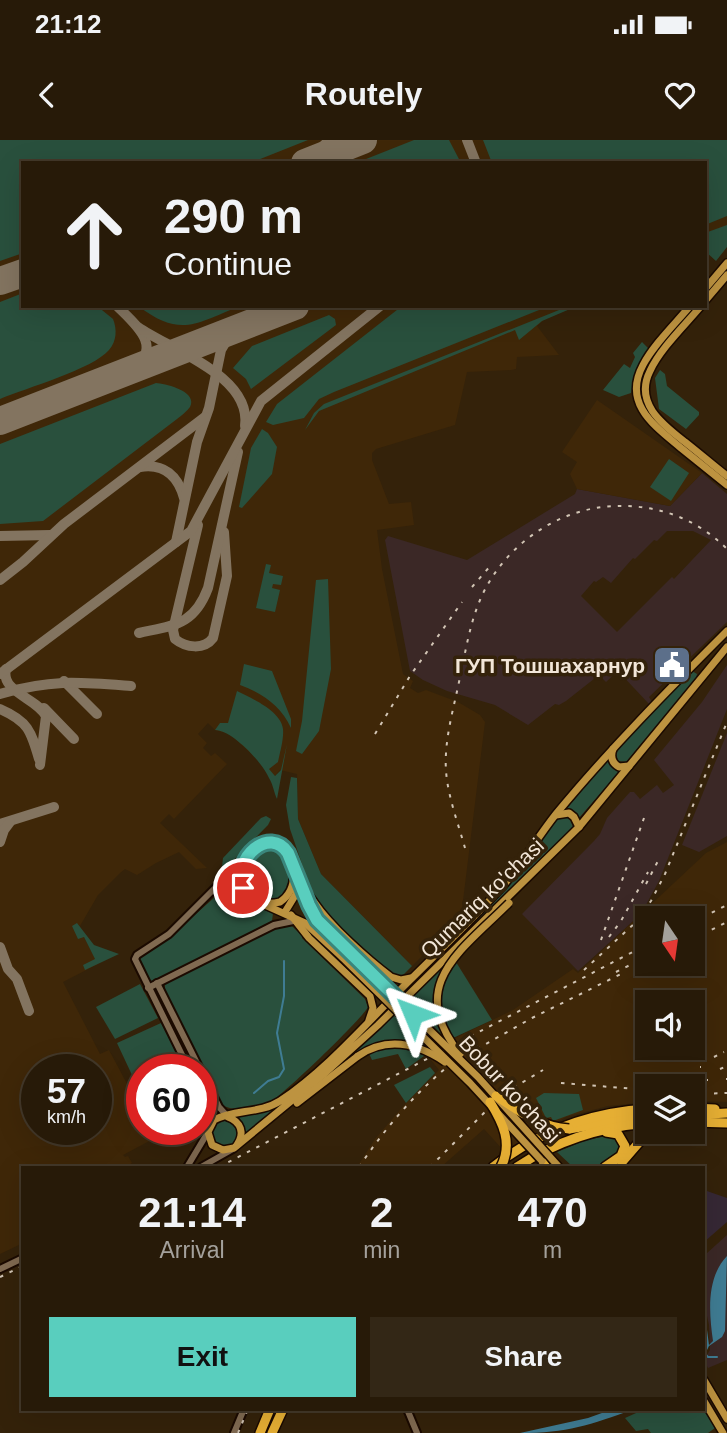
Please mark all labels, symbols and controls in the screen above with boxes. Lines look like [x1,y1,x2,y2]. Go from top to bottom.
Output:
text: 21:12 [35,9,102,39]
icon: back [28,76,66,114]
text: Routely [305,76,422,112]
icon: heart [661,76,699,114]
icon: ahead [49,189,140,280]
text: 290 m [164,189,303,243]
text: Continue [164,246,292,282]
public building icon: ГУП Тошшахарнур [651,644,693,686]
place label: ГУП Тошшахарнур [455,654,645,677]
street label: Qumariq ko'chasi [416,834,548,962]
pin [213,858,273,918]
icon: arrive [224,869,262,907]
north arrow [635,906,705,976]
map controls [635,906,705,1144]
position arrow [376,977,450,1051]
button: sound [635,990,705,1060]
street label: Bobur ko'chasi [455,1031,565,1147]
speed limit sign: 60 [126,1054,217,1145]
text: 57 [47,1071,86,1110]
button: layers [635,1074,705,1144]
text: km/h [47,1107,86,1127]
text: 21:14 [138,1189,246,1236]
text: 2 [370,1189,393,1236]
text: 470 [518,1189,588,1236]
text: Arrival [159,1237,225,1263]
text: min [363,1237,400,1263]
text: m [543,1237,562,1263]
button: Exit [49,1317,356,1397]
button: Share [370,1317,677,1397]

